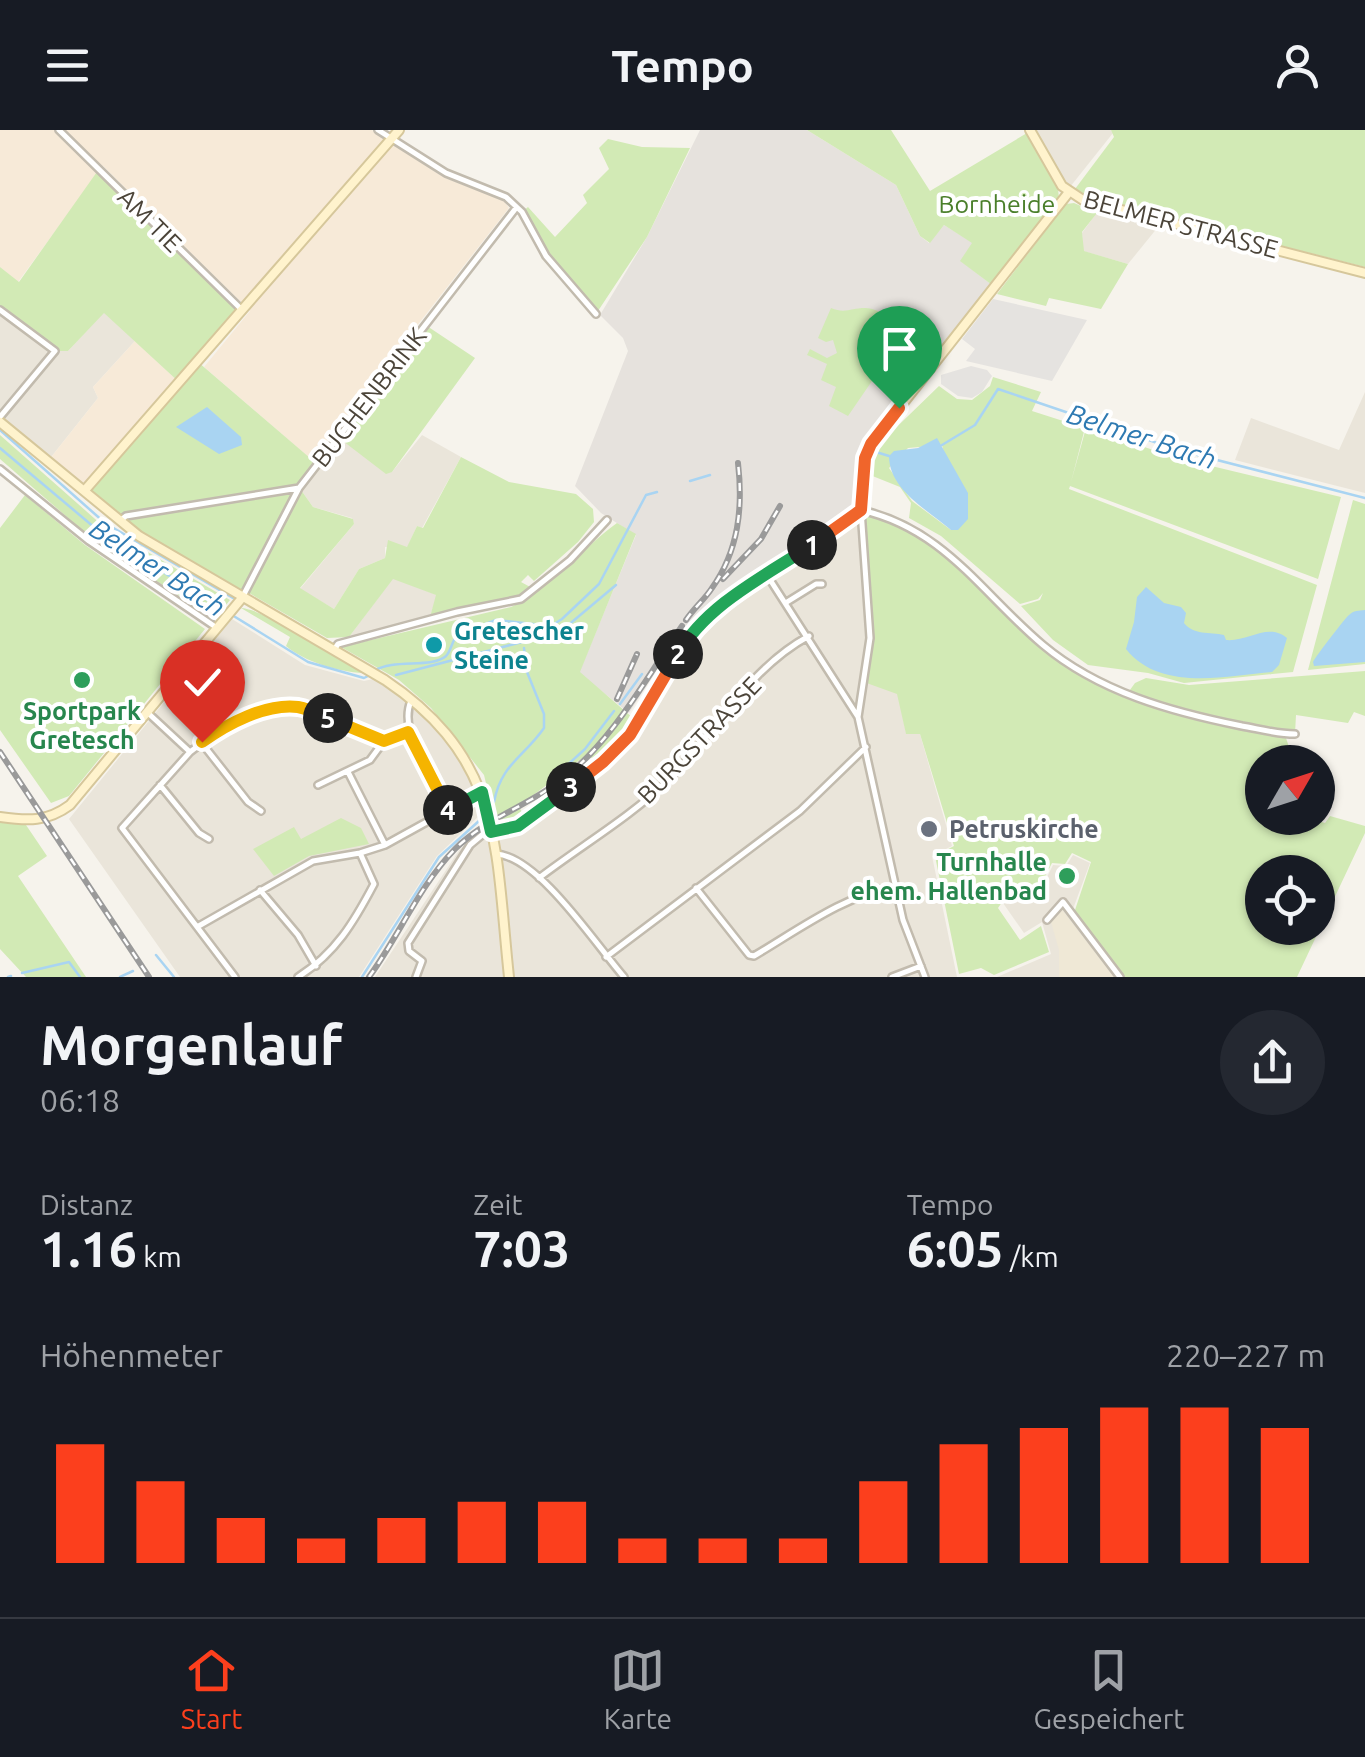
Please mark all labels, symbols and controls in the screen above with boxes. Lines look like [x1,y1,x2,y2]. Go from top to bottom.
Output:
icon: menu [40,38,95,93]
icon: person [1270,38,1325,93]
text: Tempo [611,40,754,91]
street label: AM TIE [113,183,187,257]
street label: BELMER STRASSE [1081,185,1281,263]
park label: Bornheide [939,190,1055,218]
pin [857,306,942,409]
icon: arrive [872,321,927,376]
street label: BUCHENBRINK [306,322,432,472]
water label: Belmer Bach [1064,397,1220,475]
water label: Belmer Bach [85,512,231,622]
pin: 1 [787,520,837,570]
text: 1 [804,529,820,560]
place label: Gretescher Steine [454,617,585,674]
pin: 2 [653,629,703,679]
marker: Gretescher Steine [423,634,445,656]
text: 2 [670,638,686,669]
pin [160,640,245,743]
icon: check [175,655,230,710]
marker: Sportpark Gretesch [71,669,93,691]
street label: BURGSTRASSE [632,671,766,809]
pin: 5 [303,693,353,743]
place label: Sportpark Gretesch [23,697,141,754]
text: 5 [320,702,336,733]
north arrow [1245,745,1335,835]
map controls [1245,745,1335,945]
pin: 3 [546,762,596,812]
text: 3 [563,771,579,802]
pin: 4 [423,785,473,835]
text: 4 [440,794,456,825]
place label: Petruskirche [949,815,1099,843]
marker: Petruskirche [918,818,940,840]
place label: Turnhalle ehem. Hallenbad [851,848,1047,905]
button: locate [1245,855,1335,945]
marker: Turnhalle ehem. Hallenbad [1056,865,1078,887]
button: share [1220,1010,1325,1115]
text: Morgenlauf [40,1014,343,1075]
text: 06:18 [40,1082,120,1118]
text: Distanz [40,1189,133,1220]
text: Zeit [473,1189,522,1220]
text: Tempo [907,1189,993,1220]
text: 1.16 [40,1220,137,1276]
text: 7:03 [473,1220,570,1276]
text: 6:05 [907,1220,1004,1276]
text: km [137,1241,182,1272]
text: /km [1004,1241,1059,1272]
text: Höhenmeter [40,1337,223,1373]
text: 220–227 m [1166,1337,1325,1373]
tab: Start [181,1643,242,1734]
tab: Karte [604,1643,672,1734]
tab: Gespeichert [1033,1643,1184,1734]

